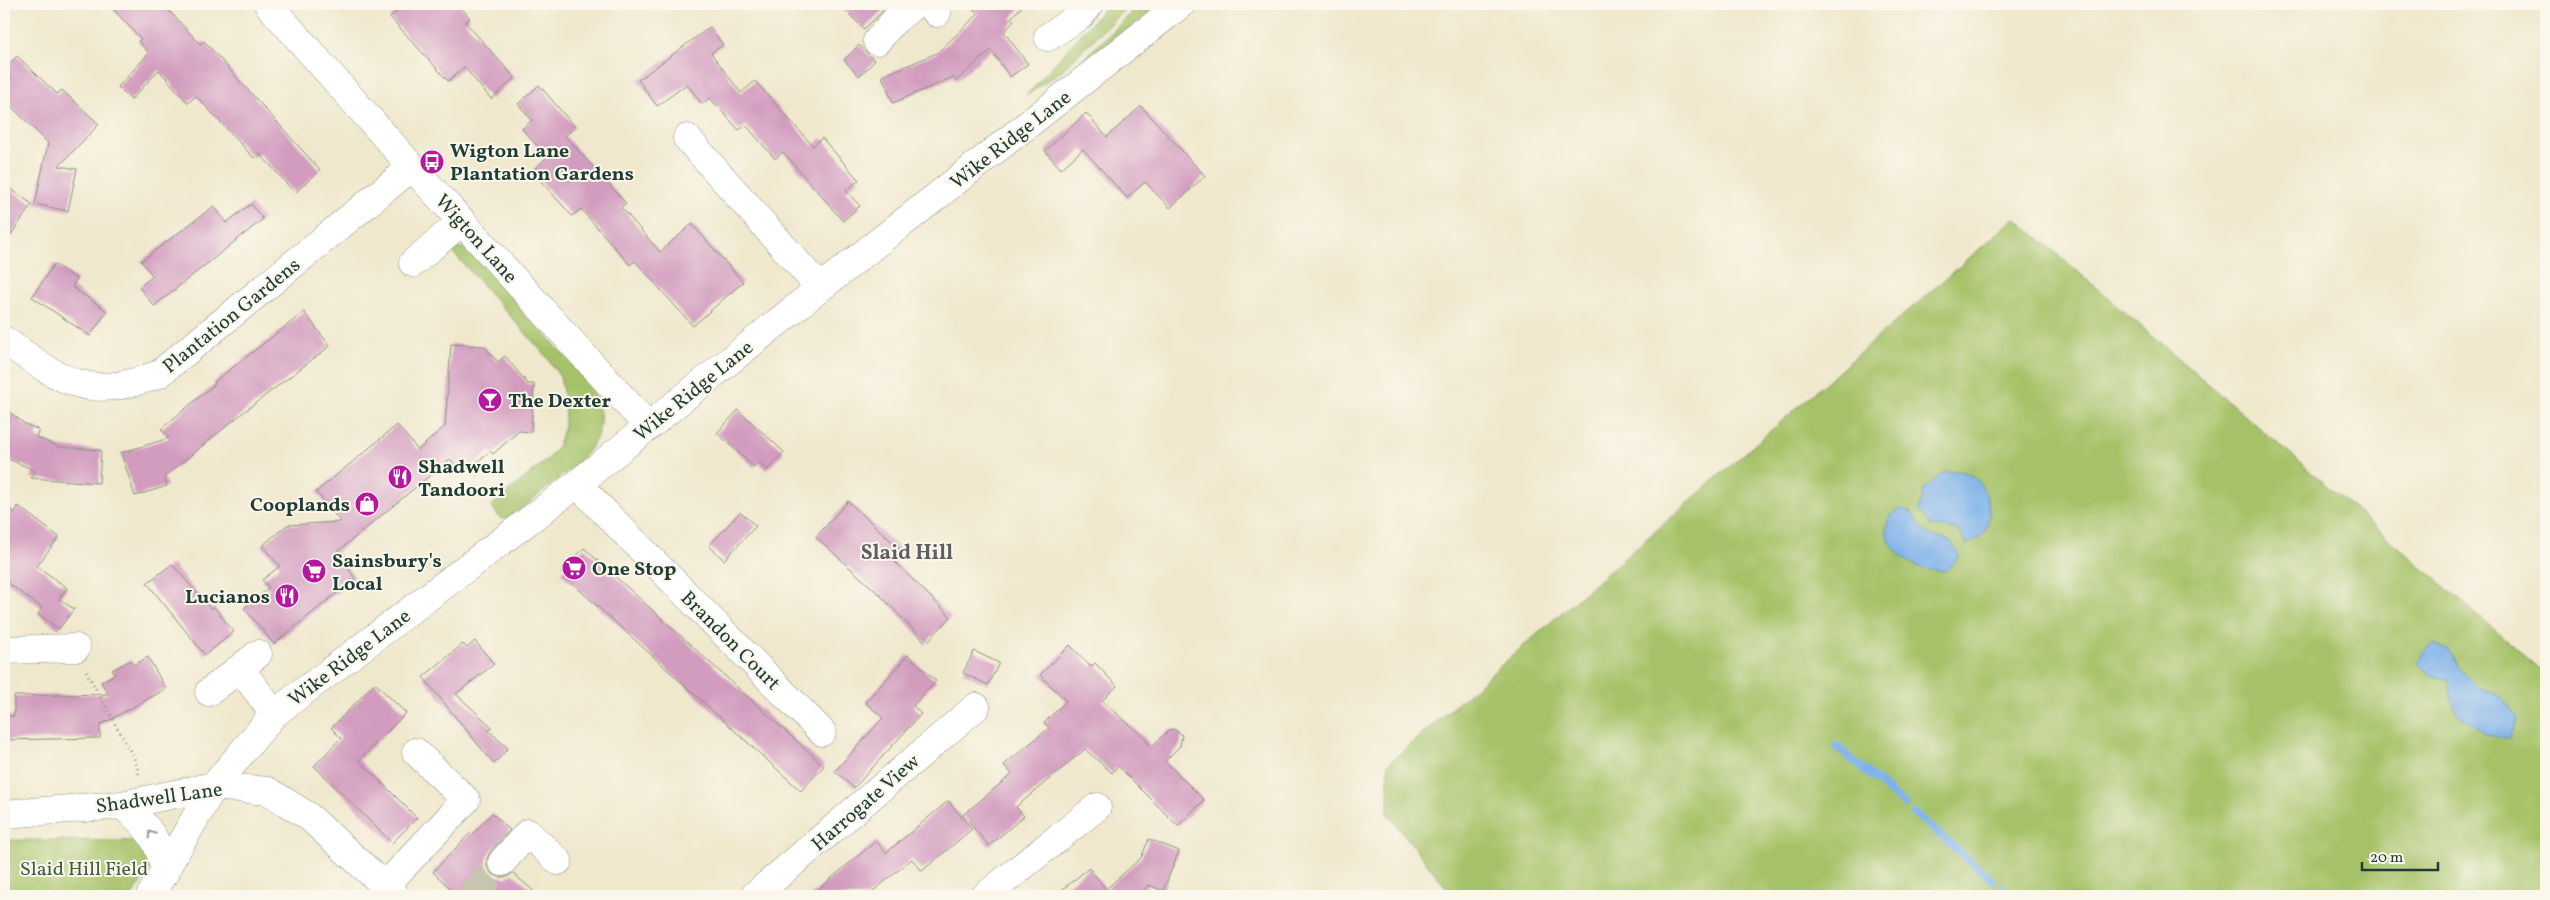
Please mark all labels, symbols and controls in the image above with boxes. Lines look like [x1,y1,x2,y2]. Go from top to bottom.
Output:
street label: Wike Ridge Lane [945,84,1078,197]
place label: Wigton Lane Plantation Gardens [450,138,634,189]
bus stop icon: Wigton Lane Plantation Gardens [419,149,445,175]
street label: Wigton Lane [428,188,523,290]
street label: Plantation Gardens [157,252,307,381]
street label: Wike Ridge Lane [628,334,760,449]
bar icon: The Dexter [477,387,503,413]
place label: The Dexter [508,388,612,416]
place label: Shadwell Tandoori [418,454,505,505]
restaurant icon: Shadwell Tandoori [387,464,413,490]
shop icon: Cooplands [354,491,380,517]
place label: Cooplands [250,492,350,520]
district label: Slaid Hill [861,539,953,568]
place label: Sainsbury's Local [332,548,442,599]
supermarket icon: One Stop [561,555,587,581]
place label: One Stop [592,556,676,584]
supermarket icon: Sainsbury's Local [301,558,327,584]
restaurant icon: Lucianos [274,583,300,609]
place label: Lucianos [185,584,270,612]
street label: Brandon Court [673,585,786,698]
street label: Wike Ridge Lane [283,603,417,714]
street label: Harrogate View [806,748,927,859]
street label: Shadwell Lane [94,776,224,822]
one-way arrow [148,830,158,839]
scale bar [2362,840,2439,872]
text: 20 m [2370,848,2403,869]
park label: Slaid Hill Field [20,856,148,884]

